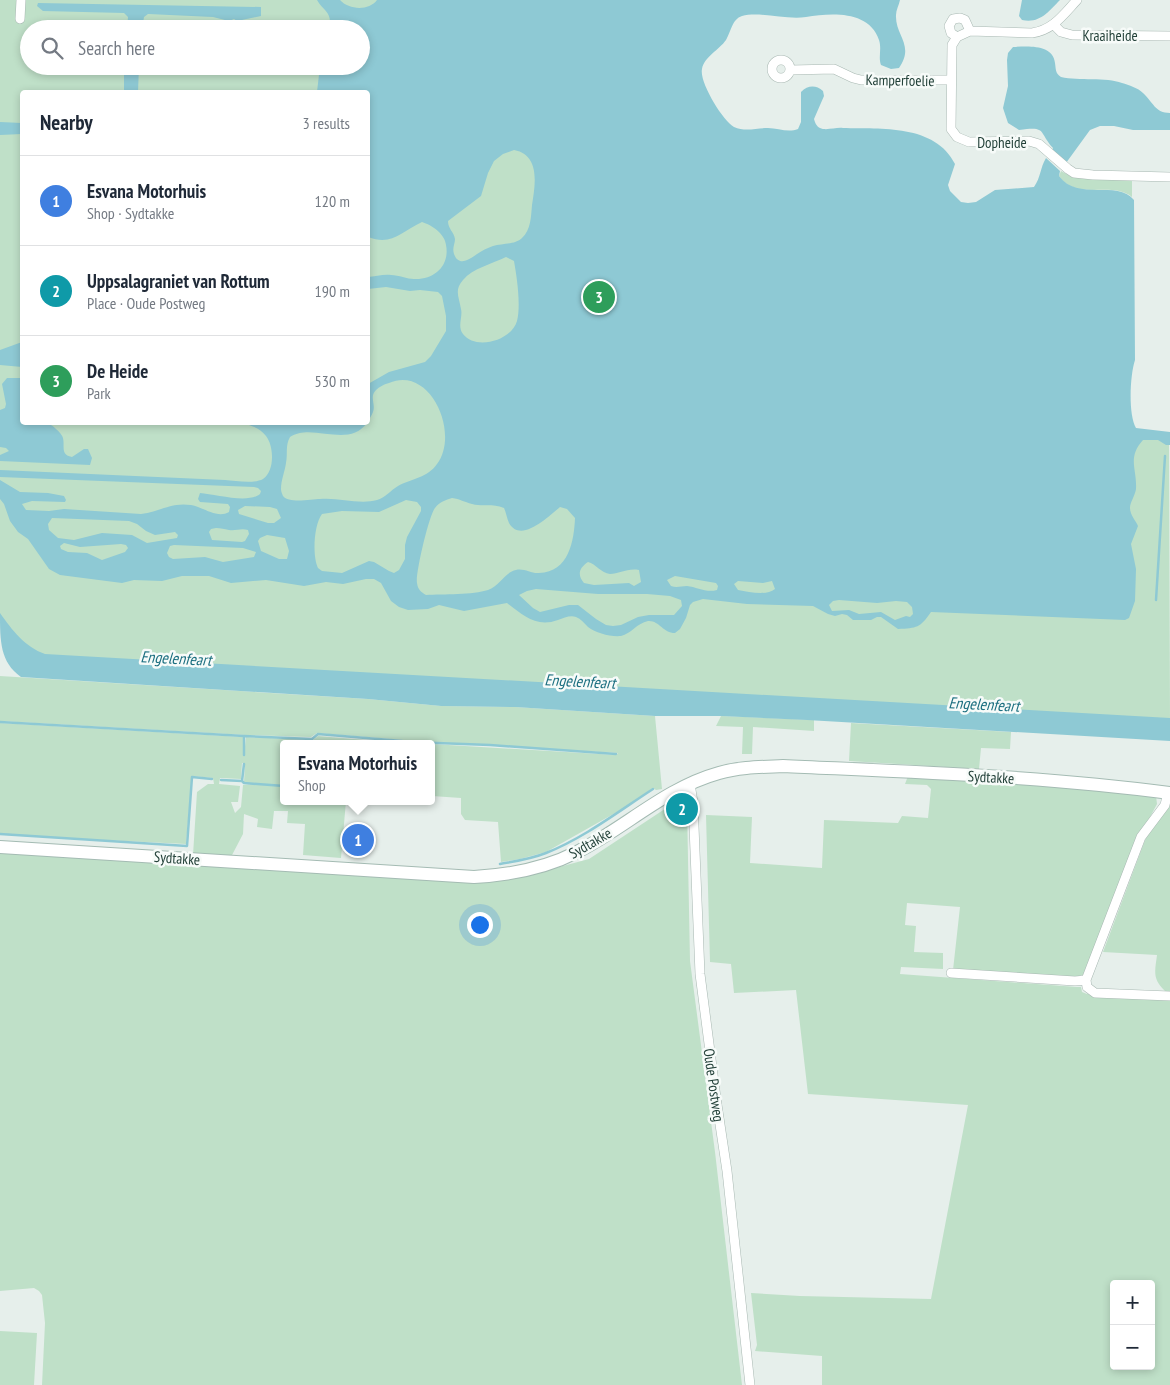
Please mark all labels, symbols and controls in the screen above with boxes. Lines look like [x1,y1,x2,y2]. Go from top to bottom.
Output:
search box [20,20,370,75]
street label: Kraaiheide [1082,26,1138,45]
icon: search [38,34,66,62]
text: Search here [78,36,155,60]
street label: Kamperfoelie [865,70,935,90]
text: Nearby [40,109,93,136]
text: 3 results [303,113,350,133]
street label: Dopheide [977,133,1027,152]
text: Esvana Motorhuis [87,179,206,203]
text: 1 [52,191,60,211]
text: 120 m [315,191,350,211]
text: Shop · Sydtakke [87,203,174,223]
text: Uppsalagraniet van Rottum [87,269,270,293]
pin: 3 [583,278,615,316]
text: 2 [52,281,60,301]
text: 190 m [315,281,350,301]
text: Place · Oude Postweg [87,293,205,313]
text: De Heide [87,359,148,383]
text: 3 [52,371,60,391]
text: 530 m [315,371,350,391]
text: Park [87,383,111,403]
water label: Engelenfeart [140,646,214,670]
water label: Engelenfeart [544,669,618,693]
water label: Engelenfeart [948,692,1022,716]
popup [280,740,435,805]
text: Esvana Motorhuis [298,751,417,775]
street label: Sydtakke [967,766,1015,788]
text: Shop [298,775,326,795]
pin: 2 [666,790,698,828]
pin: 1 [342,821,374,859]
street label: Sydtakke [565,823,615,863]
street label: Sydtakke [153,847,201,869]
your location [467,912,493,938]
street label: Oude Postweg [699,1047,729,1123]
map controls [1110,1280,1155,1370]
button: + [1110,1280,1155,1325]
button: − [1110,1325,1155,1370]

